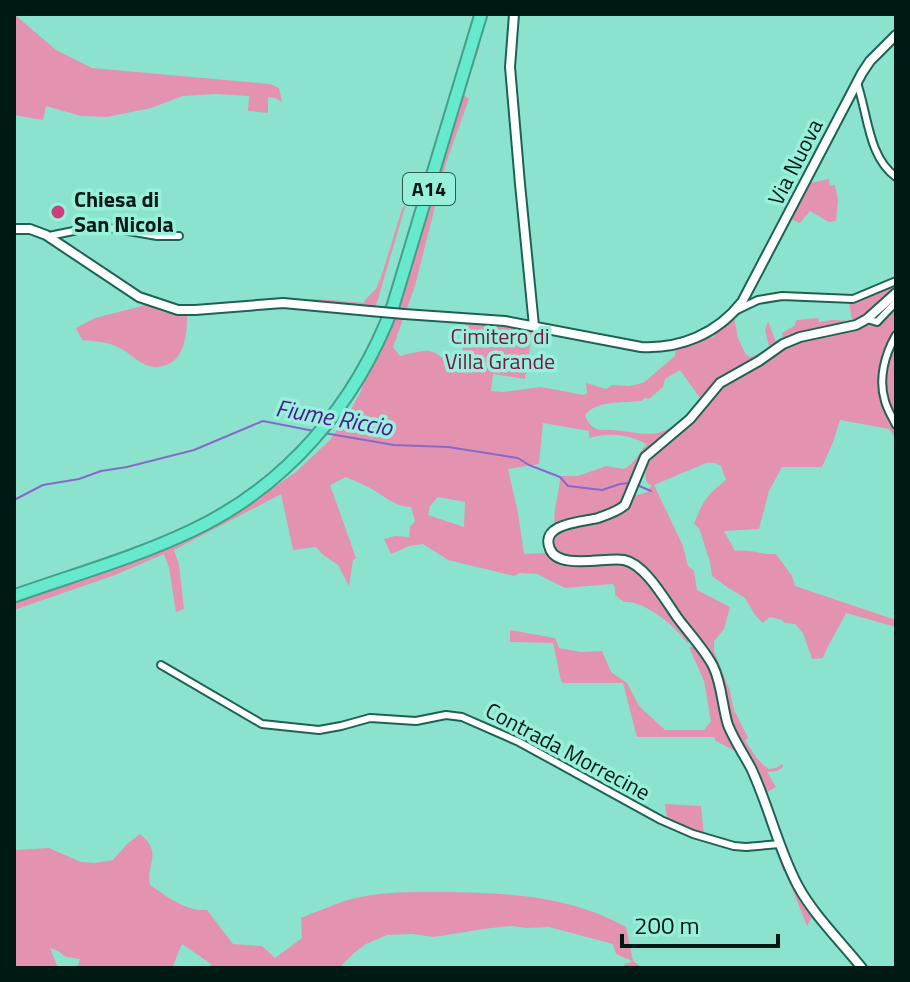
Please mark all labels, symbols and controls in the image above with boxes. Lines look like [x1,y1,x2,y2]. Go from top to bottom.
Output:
street label: Via Nuova [759,113,831,211]
road number: A14 [403,173,455,205]
place label: Chiesa di San Nicola [74,182,174,241]
marker: Chiesa di San Nicola [49,203,67,221]
park label: Cimitero di Villa Grande [445,319,555,378]
water label: Fiume Riccio [273,389,397,445]
street label: Contrada Morrecine [479,693,657,809]
scale bar [622,898,778,948]
text: 200 m [634,907,700,943]

